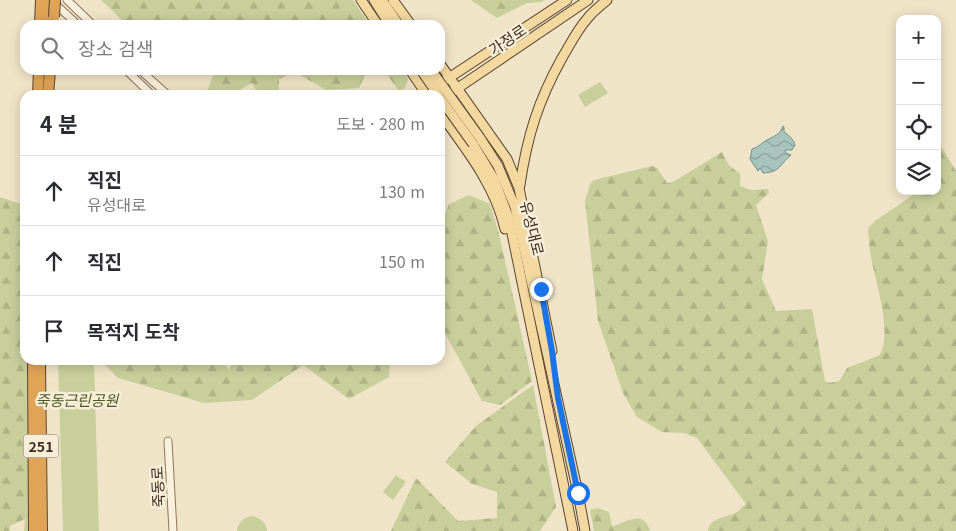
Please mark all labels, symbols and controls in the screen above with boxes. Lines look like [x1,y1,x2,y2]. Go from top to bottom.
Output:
map controls [896,15,941,195]
button: + [896,15,941,60]
street label: 가정로 [484,19,530,59]
search box [20,20,445,75]
icon: search [38,34,66,62]
text: 장소 검색 [78,34,153,61]
button: − [896,60,941,105]
button: locate [896,105,941,150]
text: 4 분 [40,108,78,138]
text: 도보 · 280 m [336,111,425,135]
button: layers [896,150,941,195]
text: 직진 [87,165,122,192]
icon: ahead [40,177,68,205]
text: 130 m [379,179,425,203]
text: 유성대로 [87,192,146,216]
street label: 유성대로 [516,199,550,257]
icon: ahead [40,247,68,275]
text: 직진 [87,247,122,274]
text: 150 m [379,249,425,273]
route end [530,278,553,301]
icon: arrive [40,317,68,345]
text: 목적지 도착 [87,317,180,344]
park label: 죽동근린공원 [36,389,120,410]
road number: 251 [23,434,58,458]
street label: 죽동로 [145,466,169,508]
route start [567,482,590,505]

